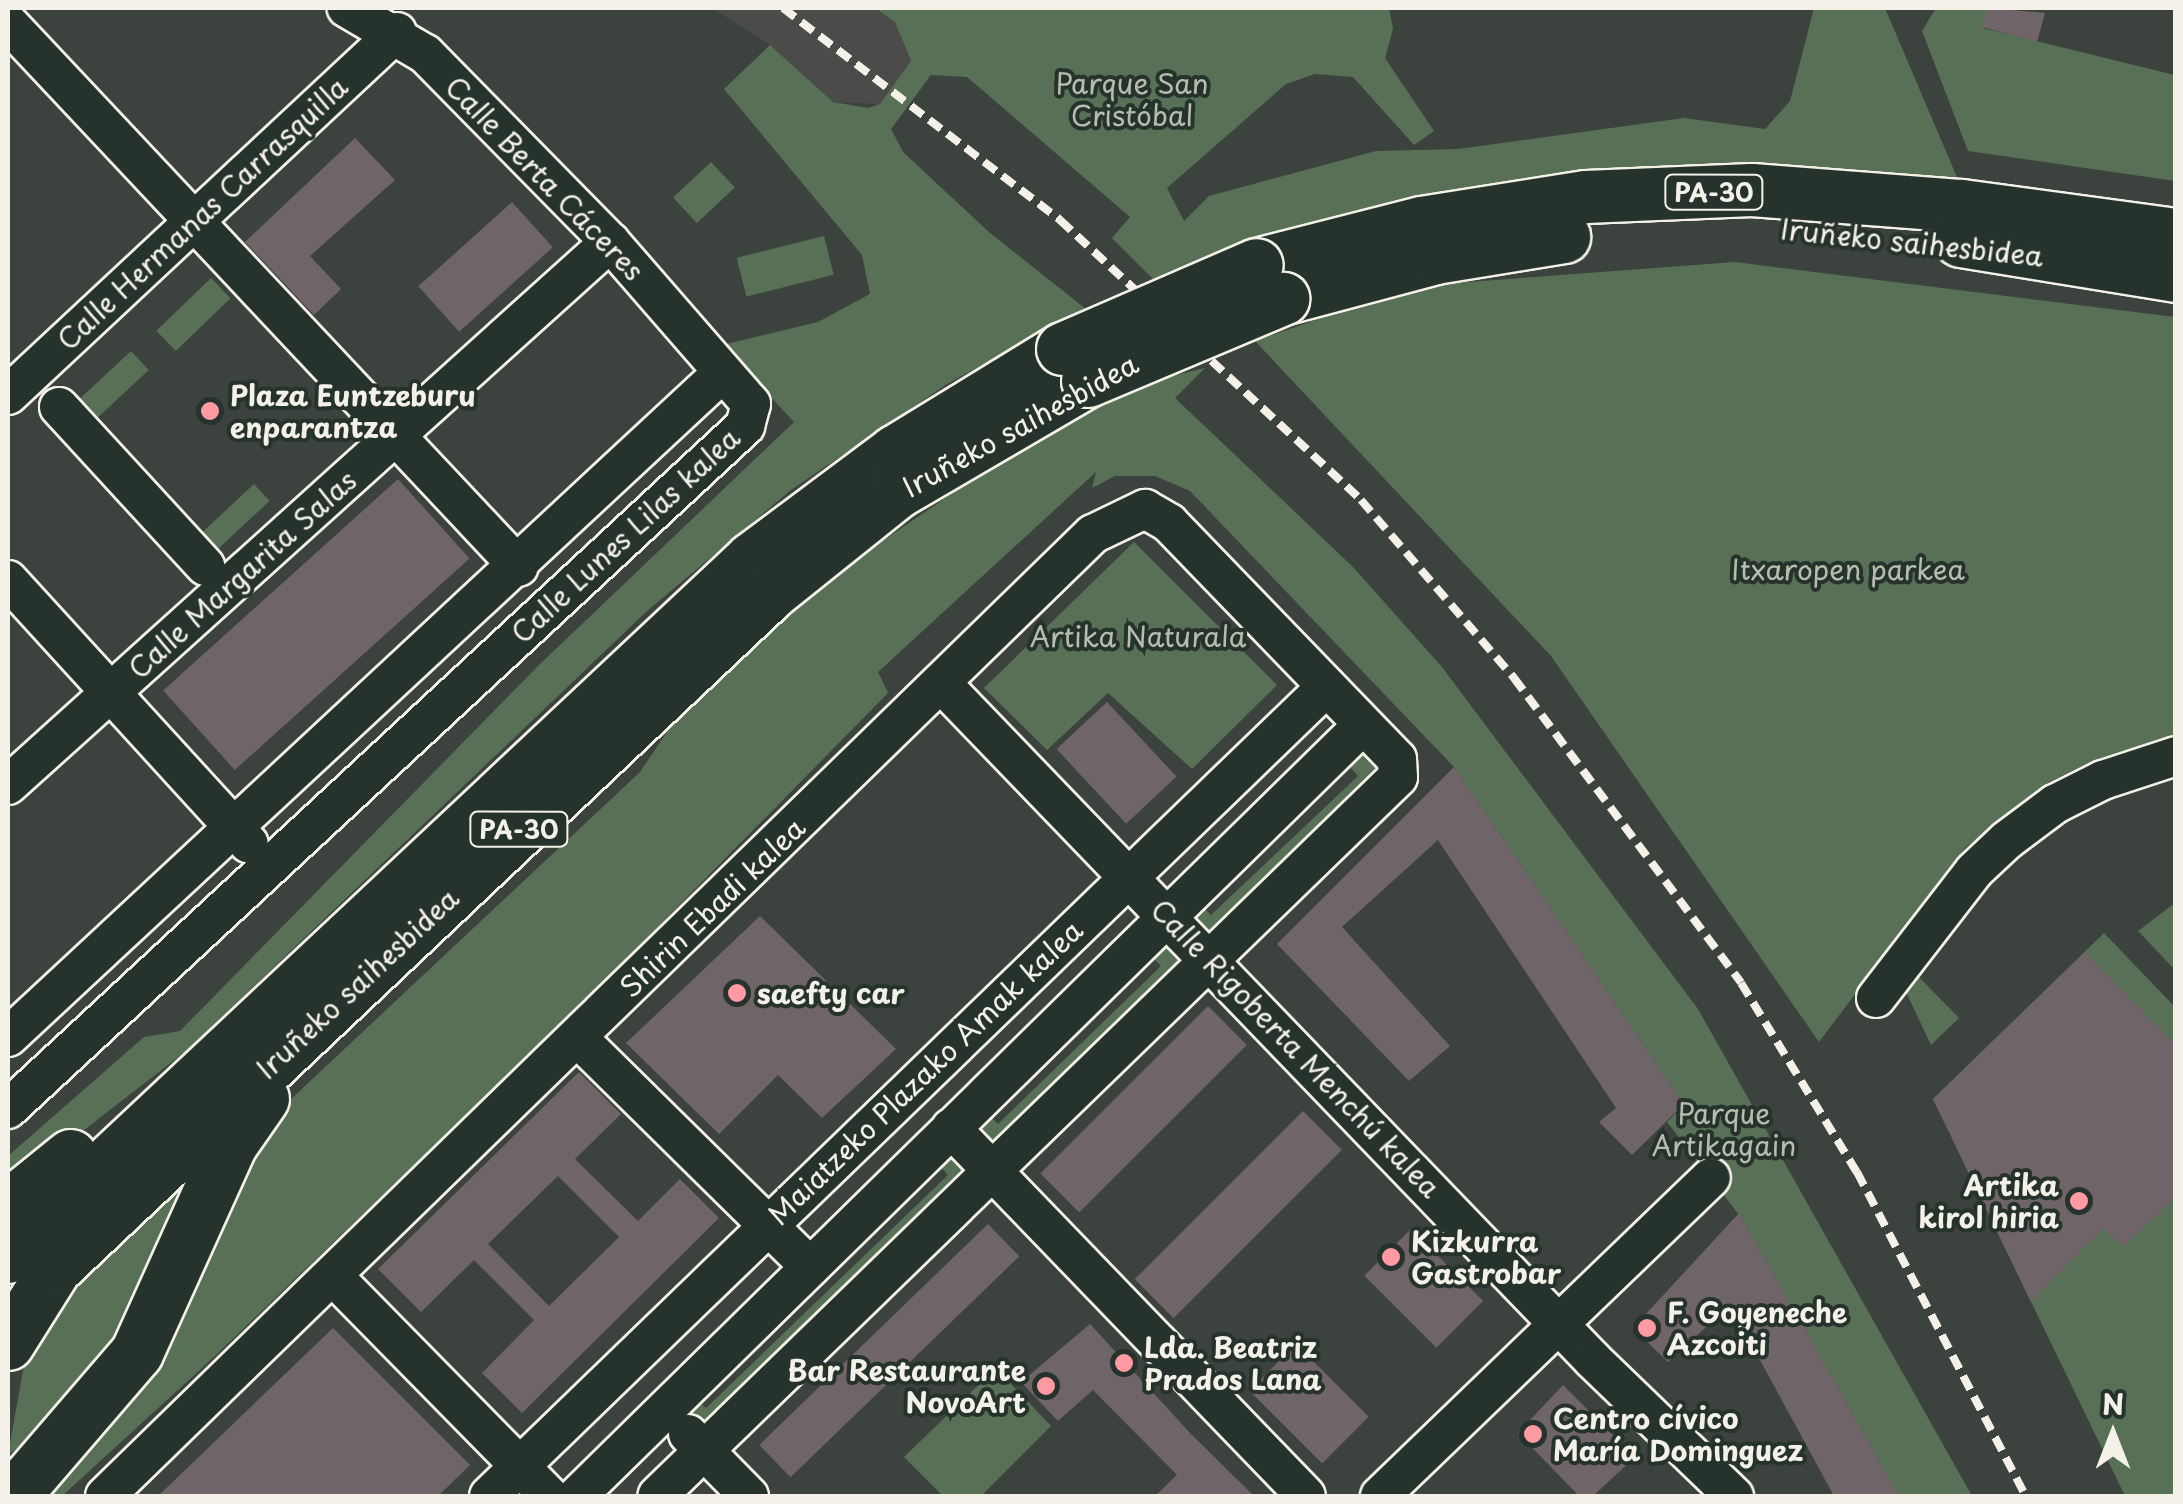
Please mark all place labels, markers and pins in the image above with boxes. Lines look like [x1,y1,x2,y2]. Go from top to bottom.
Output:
place label: Plaza Euntzeburu enparantza [230,378,476,444]
marker: Plaza Euntzeburu enparantza [199,400,221,422]
place label: saefty car [757,976,906,1010]
marker: saefty car [726,982,748,1004]
place label: Artika kirol hiria [1917,1168,2059,1234]
marker: Artika kirol hiria [2068,1190,2090,1212]
place label: Kizkurra Gastrobar [1411,1224,1561,1290]
marker: Kizkurra Gastrobar [1380,1246,1402,1268]
place label: F. Goyeneche Azcoiti [1667,1295,1847,1361]
marker: F. Goyeneche Azcoiti [1636,1317,1658,1339]
place label: Lda. Beatriz Prados Lana [1144,1330,1322,1396]
marker: Lda. Beatriz Prados Lana [1113,1352,1135,1374]
place label: Bar Restaurante NovoArt [788,1353,1026,1419]
marker: Bar Restaurante NovoArt [1035,1375,1057,1397]
place label: Centro cívico María Dominguez [1553,1401,1804,1467]
marker: Centro cívico María Dominguez [1522,1423,1544,1445]

